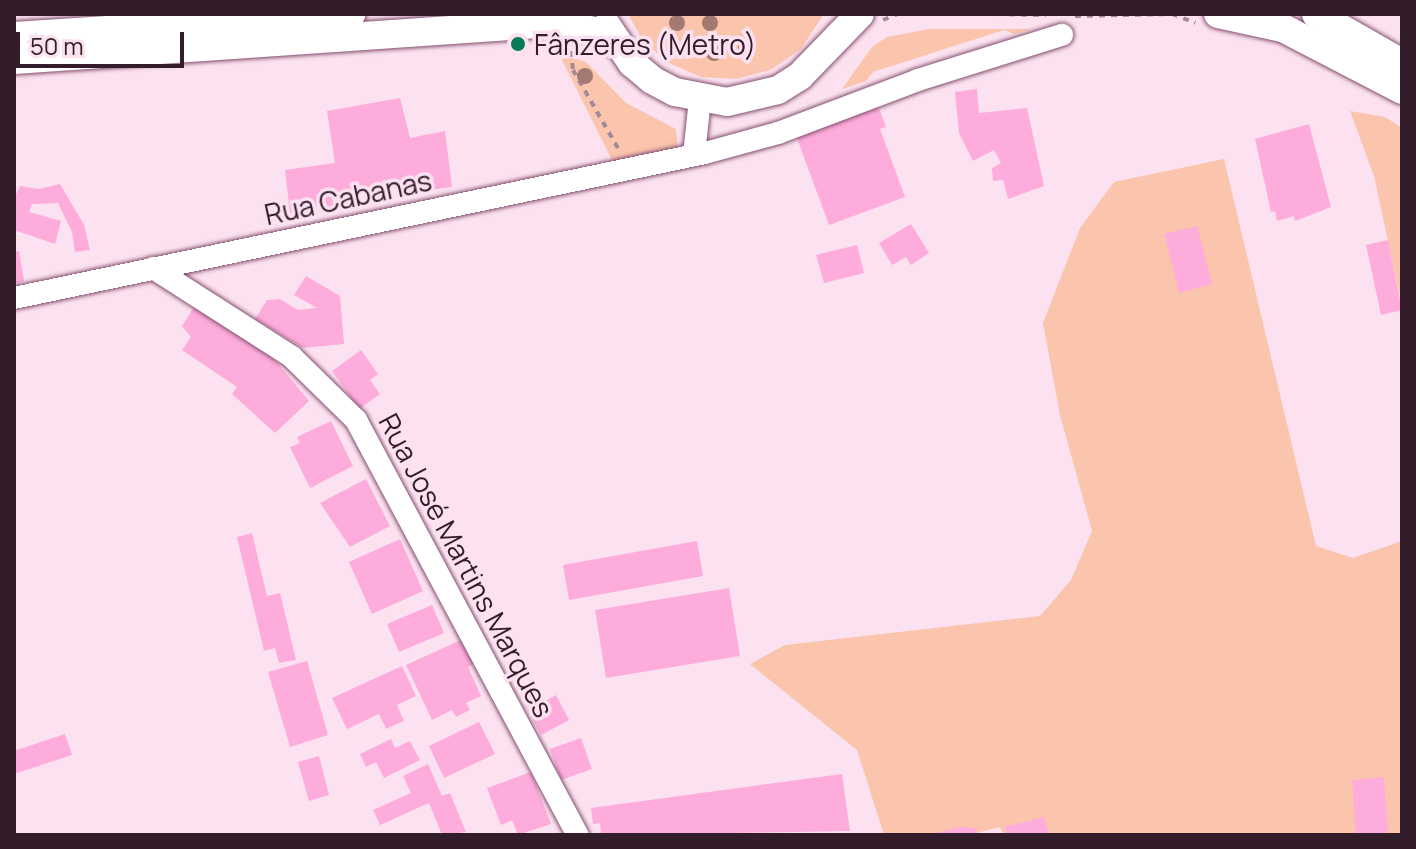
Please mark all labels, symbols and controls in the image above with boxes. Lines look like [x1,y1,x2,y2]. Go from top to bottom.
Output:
scale bar [20,16,188,66]
place label: Fânzeres (Metro) [534,27,757,61]
text: 50 m [30,29,84,62]
marker: Fânzeres (Metro) [509,35,527,53]
street label: Rua Cabanas [261,163,435,231]
street label: Rua José Martins Marques [373,408,561,722]

